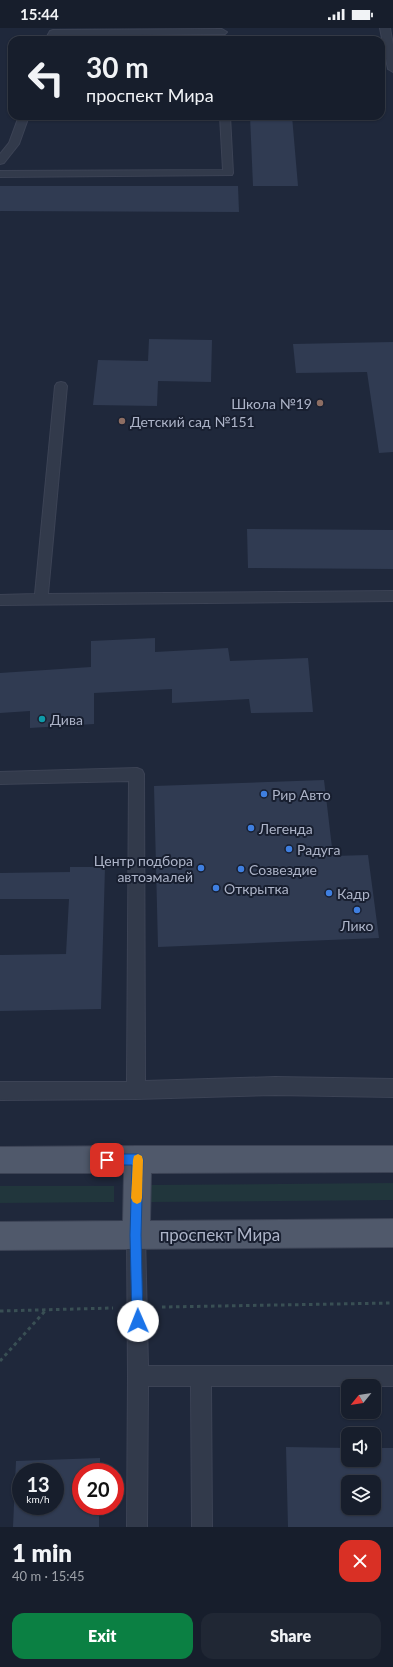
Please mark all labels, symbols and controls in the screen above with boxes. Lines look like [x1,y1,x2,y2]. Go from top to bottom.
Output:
text: 15:44 [20,5,59,23]
text: 30 m [86,50,149,84]
icon: left [20,52,72,104]
text: проспект Мира [86,84,214,106]
place label: Школа №19 [231,395,312,412]
marker: Школа №19 [315,398,325,408]
place label: Детский сад №151 [130,413,255,430]
marker: Детский сад №151 [117,416,127,426]
place label: Дива [50,711,83,728]
marker: Дива [37,714,47,724]
place label: Рир Авто [272,786,331,803]
marker: Рир Авто [259,789,269,799]
place label: Легенда [258,820,313,837]
marker: Легенда [246,823,256,833]
place label: Радуга [297,841,340,858]
marker: Радуга [284,844,294,854]
place label: Центр подбора автоэмалей [94,852,193,885]
place label: Созвездие [249,861,317,878]
marker: Центр подбора автоэмалей [196,863,206,873]
marker: Созвездие [236,864,246,874]
place label: Открытка [224,880,289,897]
marker: Открытка [211,883,221,893]
place label: Кадр [337,885,370,902]
marker: Кадр [324,888,334,898]
marker: Лико [352,905,362,915]
place label: Лико [339,917,374,934]
pin [90,1143,124,1177]
icon: arrive [96,1149,118,1171]
street label: проспект Мира [160,1224,280,1245]
position arrow [117,1300,159,1342]
north arrow [341,1379,381,1419]
map controls [341,1379,381,1515]
button: sound [341,1427,381,1467]
speed limit sign: 20 [72,1463,124,1515]
text: 13 [26,1472,50,1496]
button: layers [341,1475,381,1515]
text: km/h [26,1493,50,1505]
text: 1 min [12,1538,72,1567]
button: close [339,1540,381,1582]
text: 40 m · 15:45 [12,1568,85,1584]
button: Exit [12,1613,193,1659]
button: Share [201,1613,381,1659]

